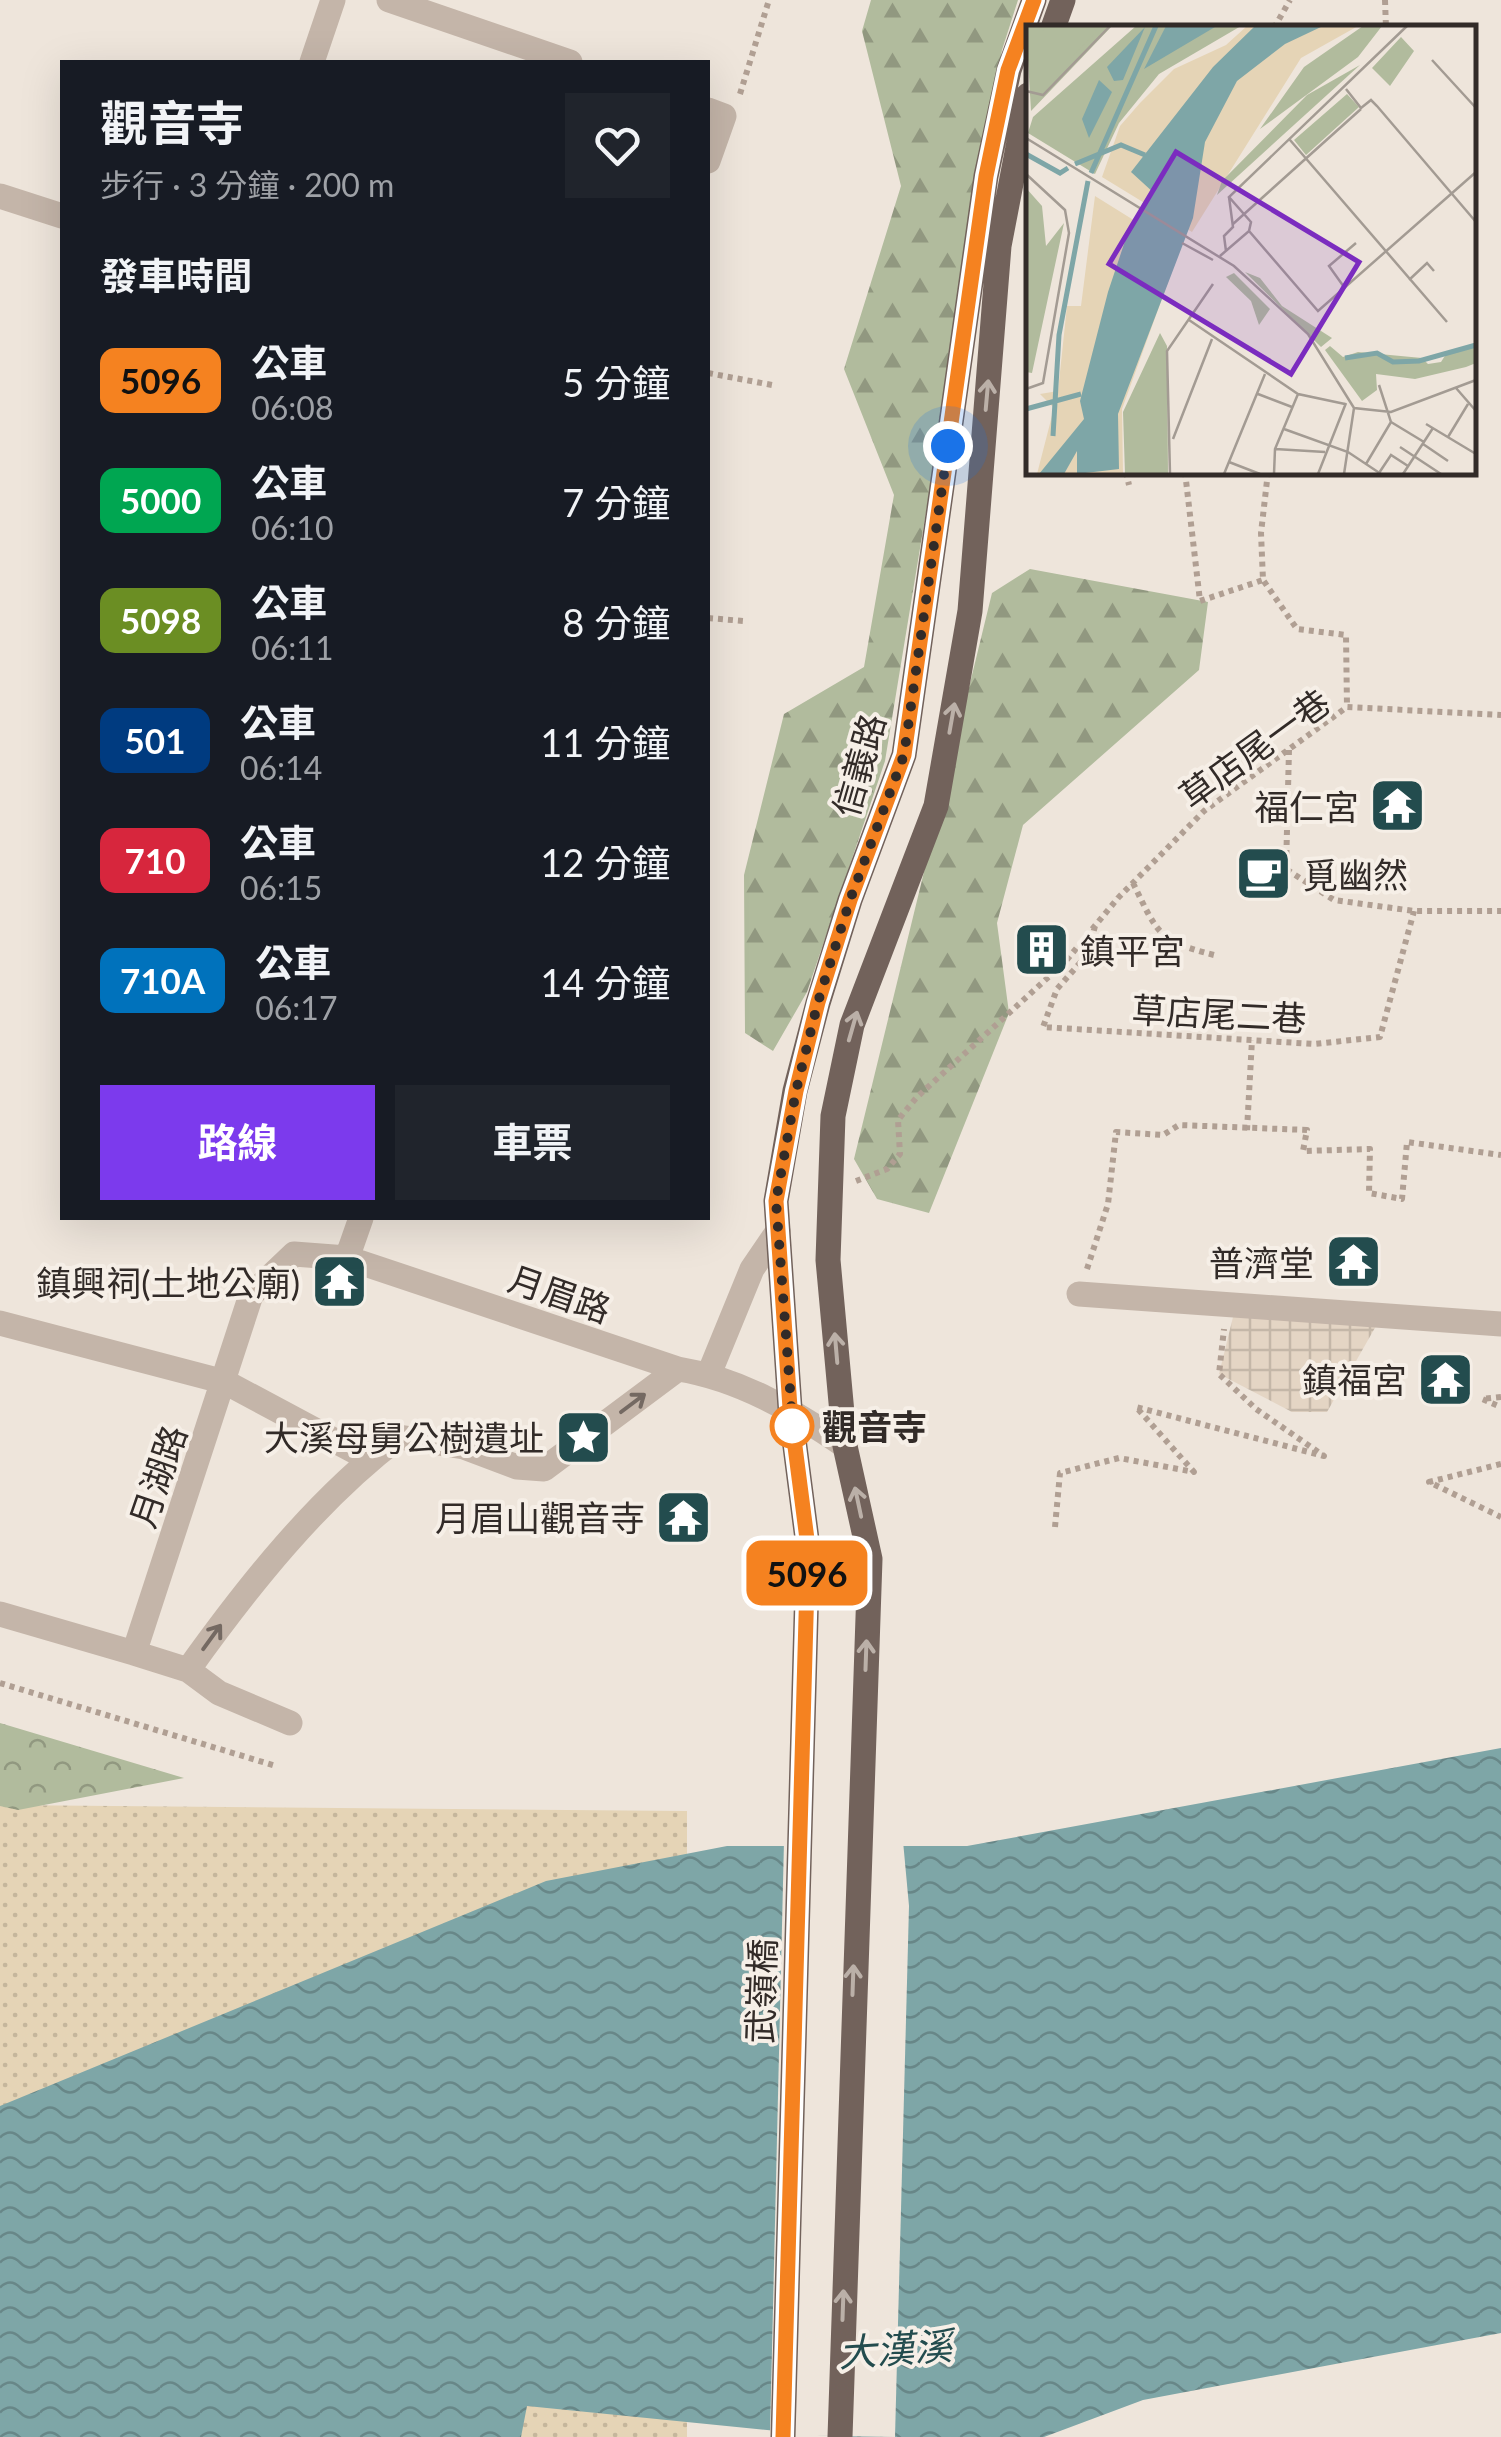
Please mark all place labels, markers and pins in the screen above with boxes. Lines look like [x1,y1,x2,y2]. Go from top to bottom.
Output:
temple icon: 福仁宮 [1368,776,1428,836]
place label: 福仁宮 [1254,785,1359,827]
cafe icon: 覓幽然 [1234,844,1294,904]
place label: 覓幽然 [1303,853,1408,895]
building icon: 鎮平宮 [1011,920,1071,980]
place label: 鎮平宮 [1080,929,1185,971]
temple icon: 普濟堂 [1323,1232,1383,1292]
place label: 普濟堂 [1209,1241,1314,1283]
temple icon: 鎮興祠(土地公廟) [309,1252,369,1312]
place label: 鎮興祠(土地公廟) [36,1261,300,1303]
temple icon: 鎮福宮 [1416,1349,1476,1409]
place label: 鎮福宮 [1302,1358,1407,1400]
marker: 觀音寺 [771,1405,813,1447]
place label: 觀音寺 [822,1405,927,1447]
place icon: 大溪母舅公樹遺址 [553,1407,613,1467]
place label: 大溪母舅公樹遺址 [264,1416,544,1458]
temple icon: 月眉山觀音寺 [654,1487,714,1547]
place label: 月眉山觀音寺 [435,1496,645,1538]

